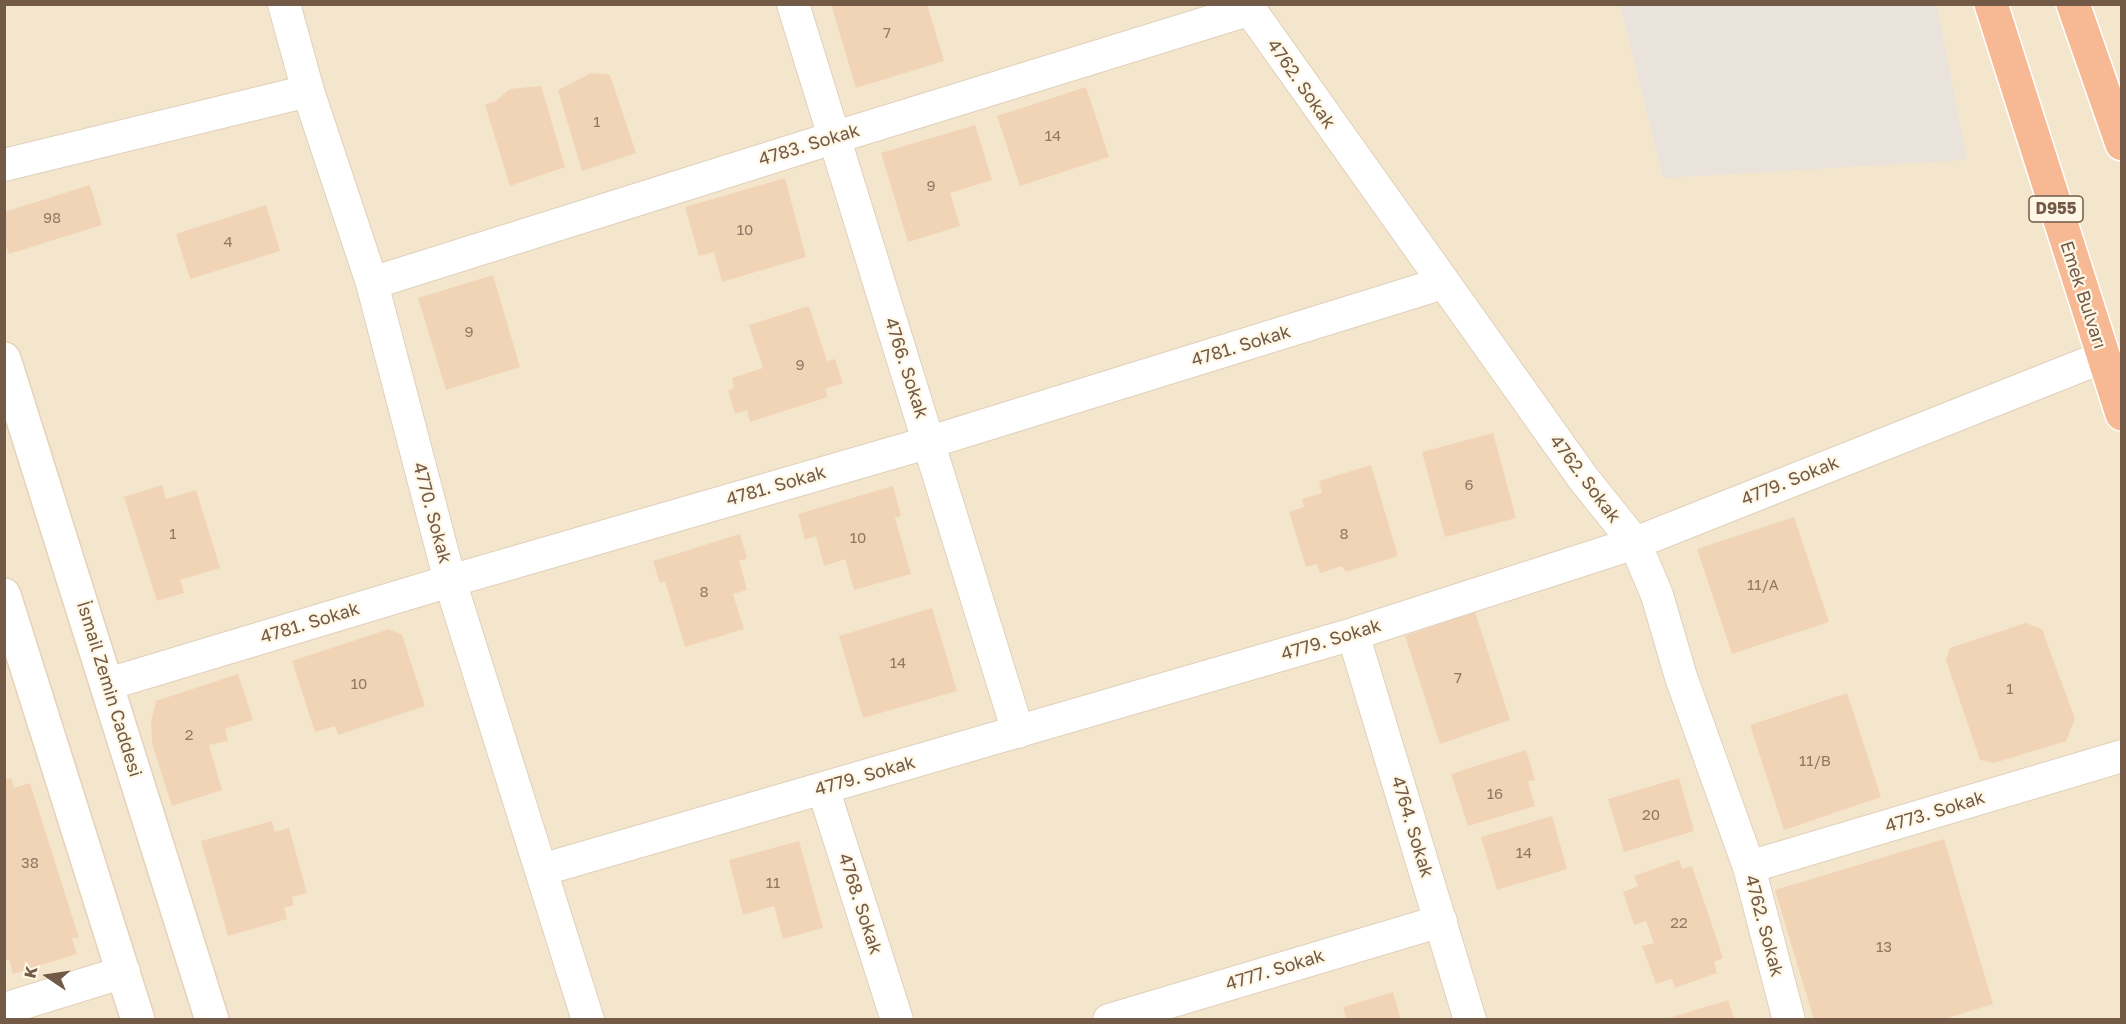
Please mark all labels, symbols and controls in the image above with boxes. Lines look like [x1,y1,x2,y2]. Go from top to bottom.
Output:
house number: 7 [883,24,891,42]
street label: 4762. Sokak [1262,35,1340,133]
house number: 1 [593,113,601,131]
street label: 4783. Sokak [756,119,862,171]
house number: 14 [1045,127,1061,145]
house number: 9 [926,177,936,195]
road number: D955 [2029,196,2083,222]
house number: 98 [43,209,61,227]
house number: 10 [737,221,753,239]
house number: 4 [223,233,233,251]
street label: Emek Bulvarı [2055,238,2111,352]
street label: 4766. Sokak [880,315,932,421]
street label: 4781. Sokak [1189,321,1293,371]
house number: 9 [464,323,474,341]
house number: 9 [795,356,805,374]
street label: 4762. Sokak [1545,431,1625,527]
street label: 4779. Sokak [1738,452,1842,510]
street label: 4770. Sokak [408,460,456,566]
street label: 4781. Sokak [724,461,828,511]
house number: 6 [1464,476,1474,494]
house number: 1 [169,525,177,543]
house number: 8 [1339,525,1349,543]
house number: 10 [850,529,866,547]
house number: 11/A [1747,576,1779,594]
house number: 8 [699,583,709,601]
street label: İsmail Zemin Caddesi [72,598,146,780]
street label: 4781. Sokak [258,598,362,648]
street label: 4779. Sokak [1278,615,1384,665]
house number: 14 [890,654,906,672]
house number: 7 [1454,669,1462,687]
house number: 10 [351,675,367,693]
house number: 1 [2006,680,2014,698]
house number: 2 [185,726,193,744]
street label: 4779. Sokak [812,751,918,801]
house number: 11/B [1799,752,1831,770]
street label: 4764. Sokak [1386,774,1438,880]
house number: 16 [1487,785,1503,803]
street label: 4773. Sokak [1883,787,1987,837]
house number: 20 [1642,806,1660,824]
house number: 14 [1516,844,1532,862]
street label: 4768. Sokak [834,851,886,957]
house number: 38 [21,854,39,872]
street label: 4762. Sokak [1740,873,1788,979]
house number: 11 [766,874,780,892]
house number: 22 [1670,914,1688,932]
house number: 13 [1876,938,1892,956]
street label: 4777. Sokak [1223,945,1327,995]
north arrow [18,946,78,1006]
text: K [19,964,42,980]

